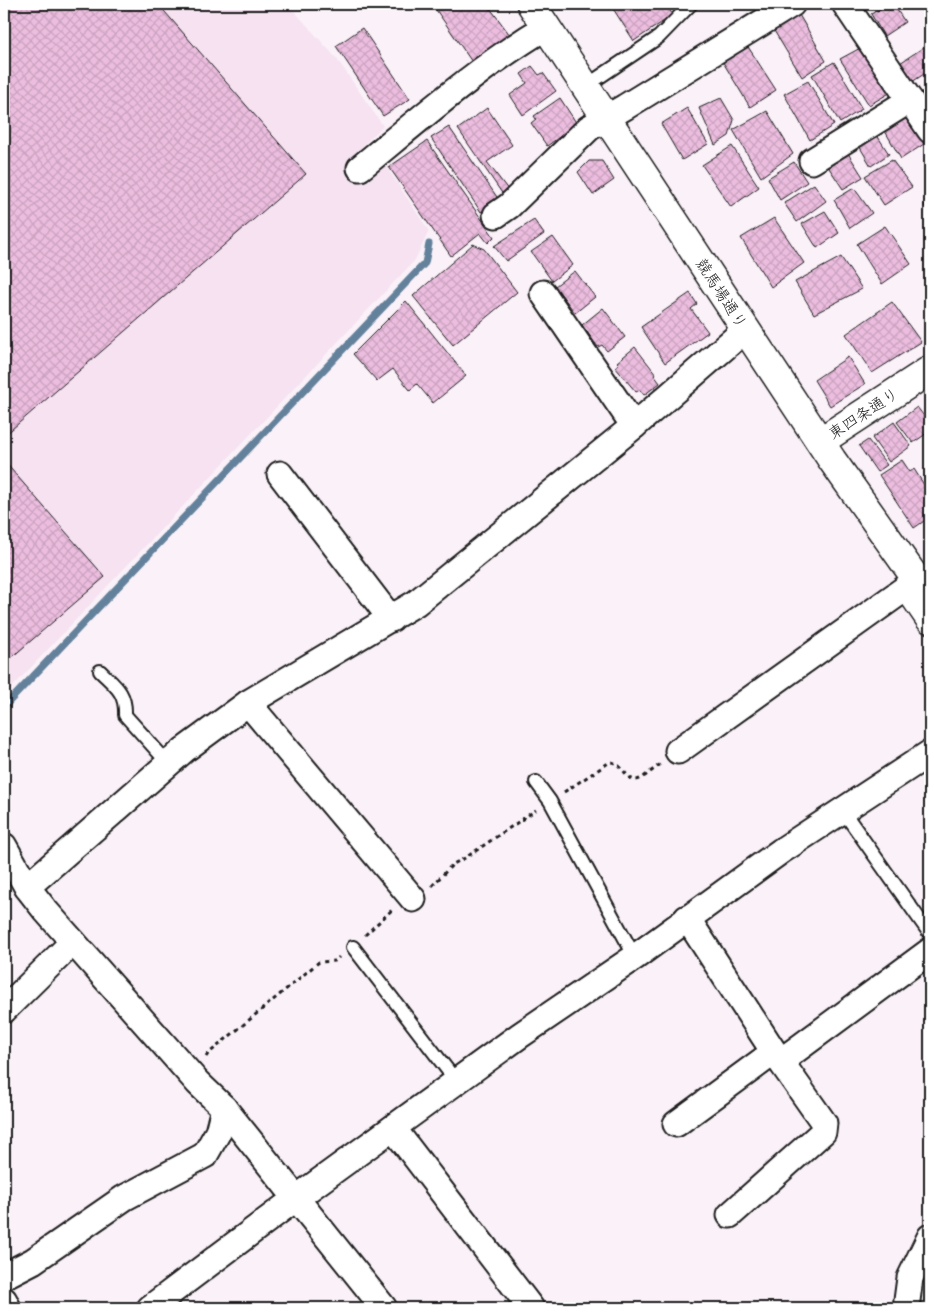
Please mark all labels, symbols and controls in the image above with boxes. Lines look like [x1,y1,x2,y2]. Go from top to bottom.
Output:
street label: 競馬場通り [688,255,751,334]
street label: 東四条通り [825,384,904,447]

